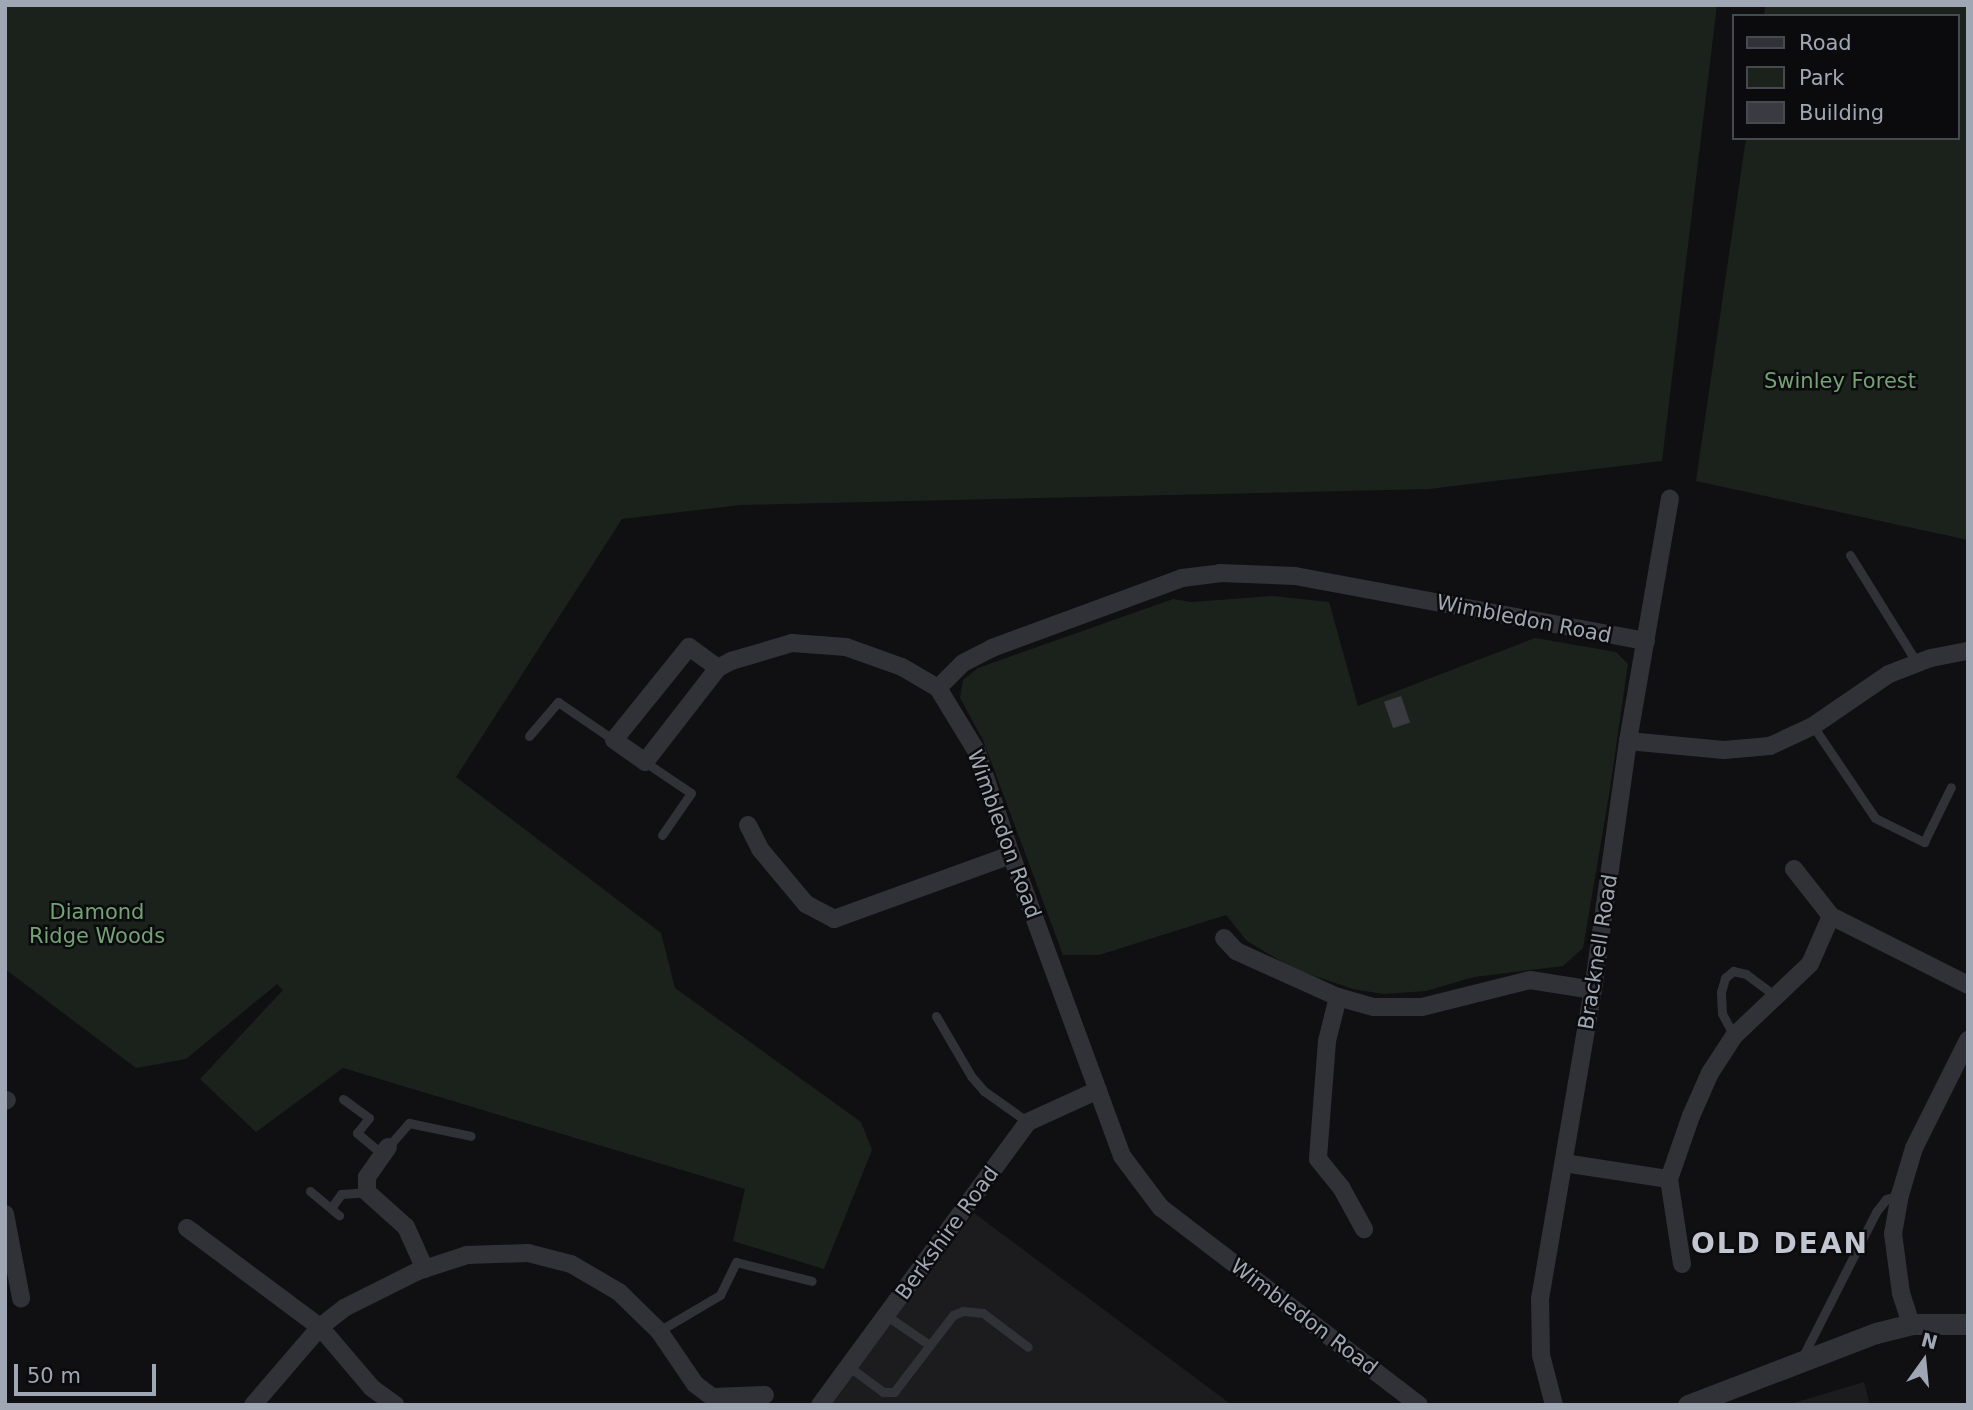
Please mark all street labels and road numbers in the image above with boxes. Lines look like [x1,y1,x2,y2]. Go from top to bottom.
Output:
street label: Wimbledon Road [1434,590,1614,648]
street label: Wimbledon Road [962,746,1046,922]
street label: Bracknell Road [1573,873,1623,1031]
street label: Berkshire Road [890,1161,1004,1305]
street label: Wimbledon Road [1226,1254,1382,1380]

